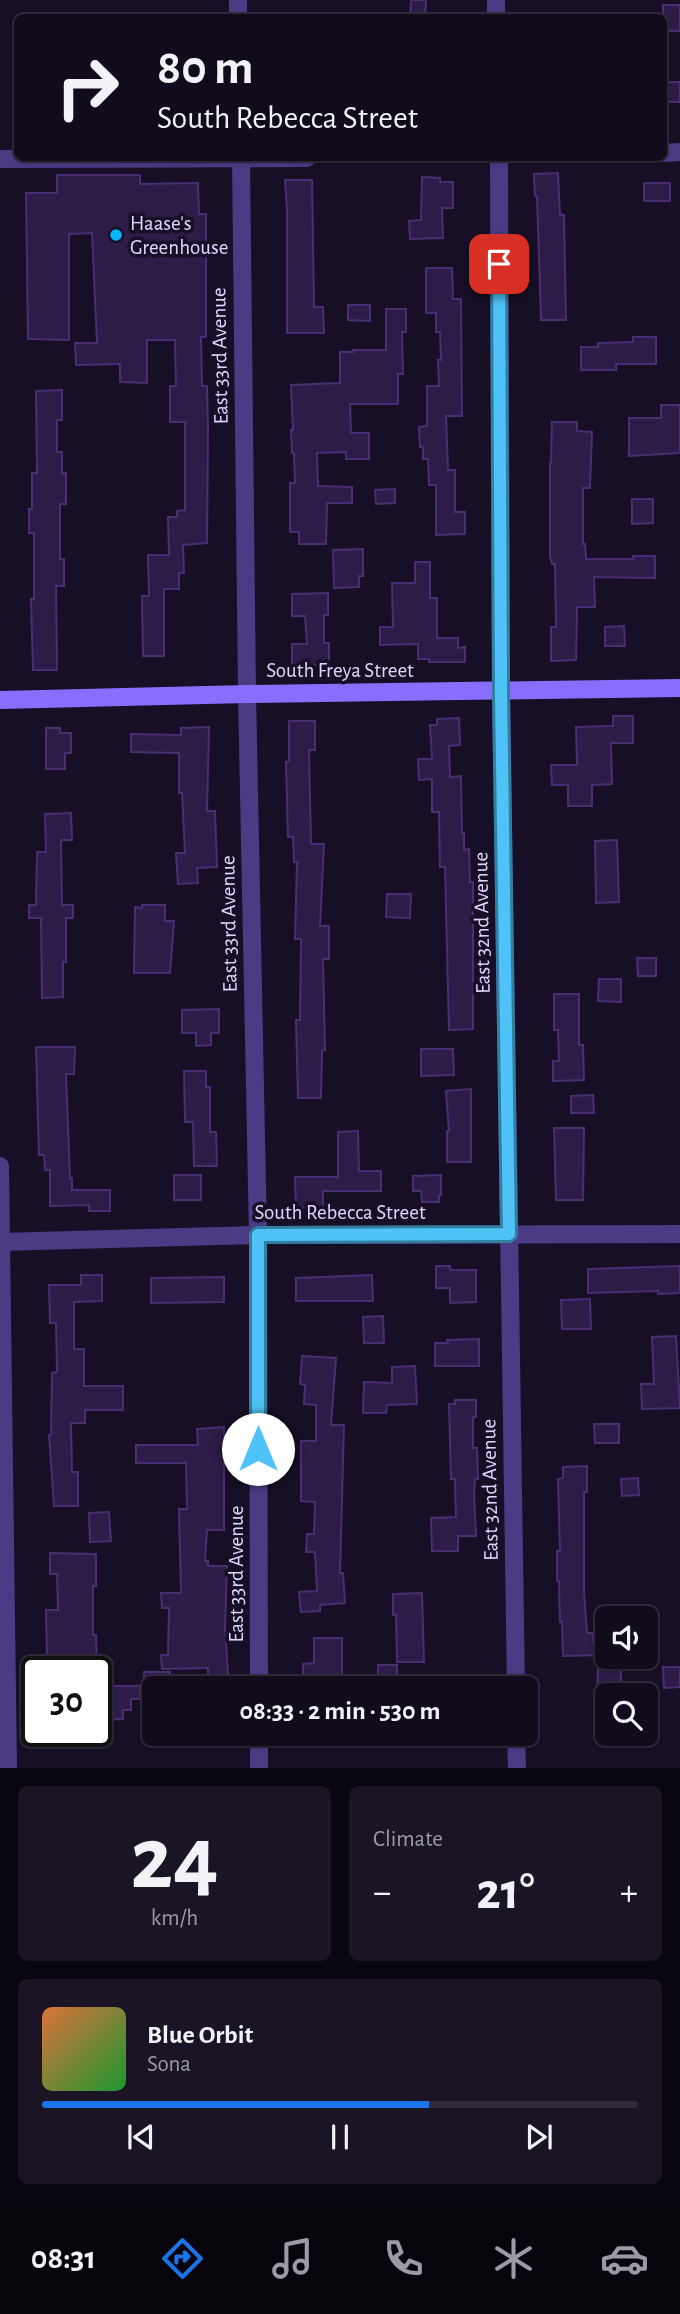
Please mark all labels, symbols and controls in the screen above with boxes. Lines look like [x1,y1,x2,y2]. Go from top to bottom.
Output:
icon: right [42,42,133,133]
text: 80 m [157,44,254,93]
text: South Rebecca Street [157,102,418,134]
place label: Haase's Greenhouse [130,213,229,258]
marker: Haase's Greenhouse [108,227,124,243]
pin [469,234,529,294]
icon: arrive [480,245,518,283]
street label: East 33rd Avenue [208,287,232,425]
street label: South Freya Street [266,660,414,681]
street label: East 32nd Avenue [470,852,494,994]
street label: East 33rd Avenue [217,855,241,993]
street label: South Rebecca Street [254,1202,426,1223]
position arrow [221,1412,295,1486]
street label: East 32nd Avenue [478,1419,502,1561]
street label: East 33rd Avenue [226,1506,247,1642]
map controls [595,1606,658,1746]
button: sound [595,1606,658,1669]
speed limit sign: 30 [21,1656,112,1747]
button: search [595,1683,658,1746]
text: 08:33 · 2 min · 530 m [240,1698,440,1724]
text: 24 [130,1814,219,1905]
text: Climate [373,1828,443,1851]
text: 21° [476,1866,535,1918]
text: − [373,1874,391,1912]
text: + [620,1874,638,1912]
text: km/h [151,1907,198,1930]
text: Blue Orbit [147,2022,253,2048]
text: Sona [147,2053,191,2076]
icon: previous [122,2118,160,2156]
icon: pause [321,2118,359,2156]
icon: next [520,2118,558,2156]
icon: directions [158,2234,207,2283]
icon: music [268,2234,317,2283]
icon: phone [379,2234,428,2283]
icon: climate [489,2234,538,2283]
icon: car [600,2234,649,2283]
text: 08:31 [31,2242,96,2274]

